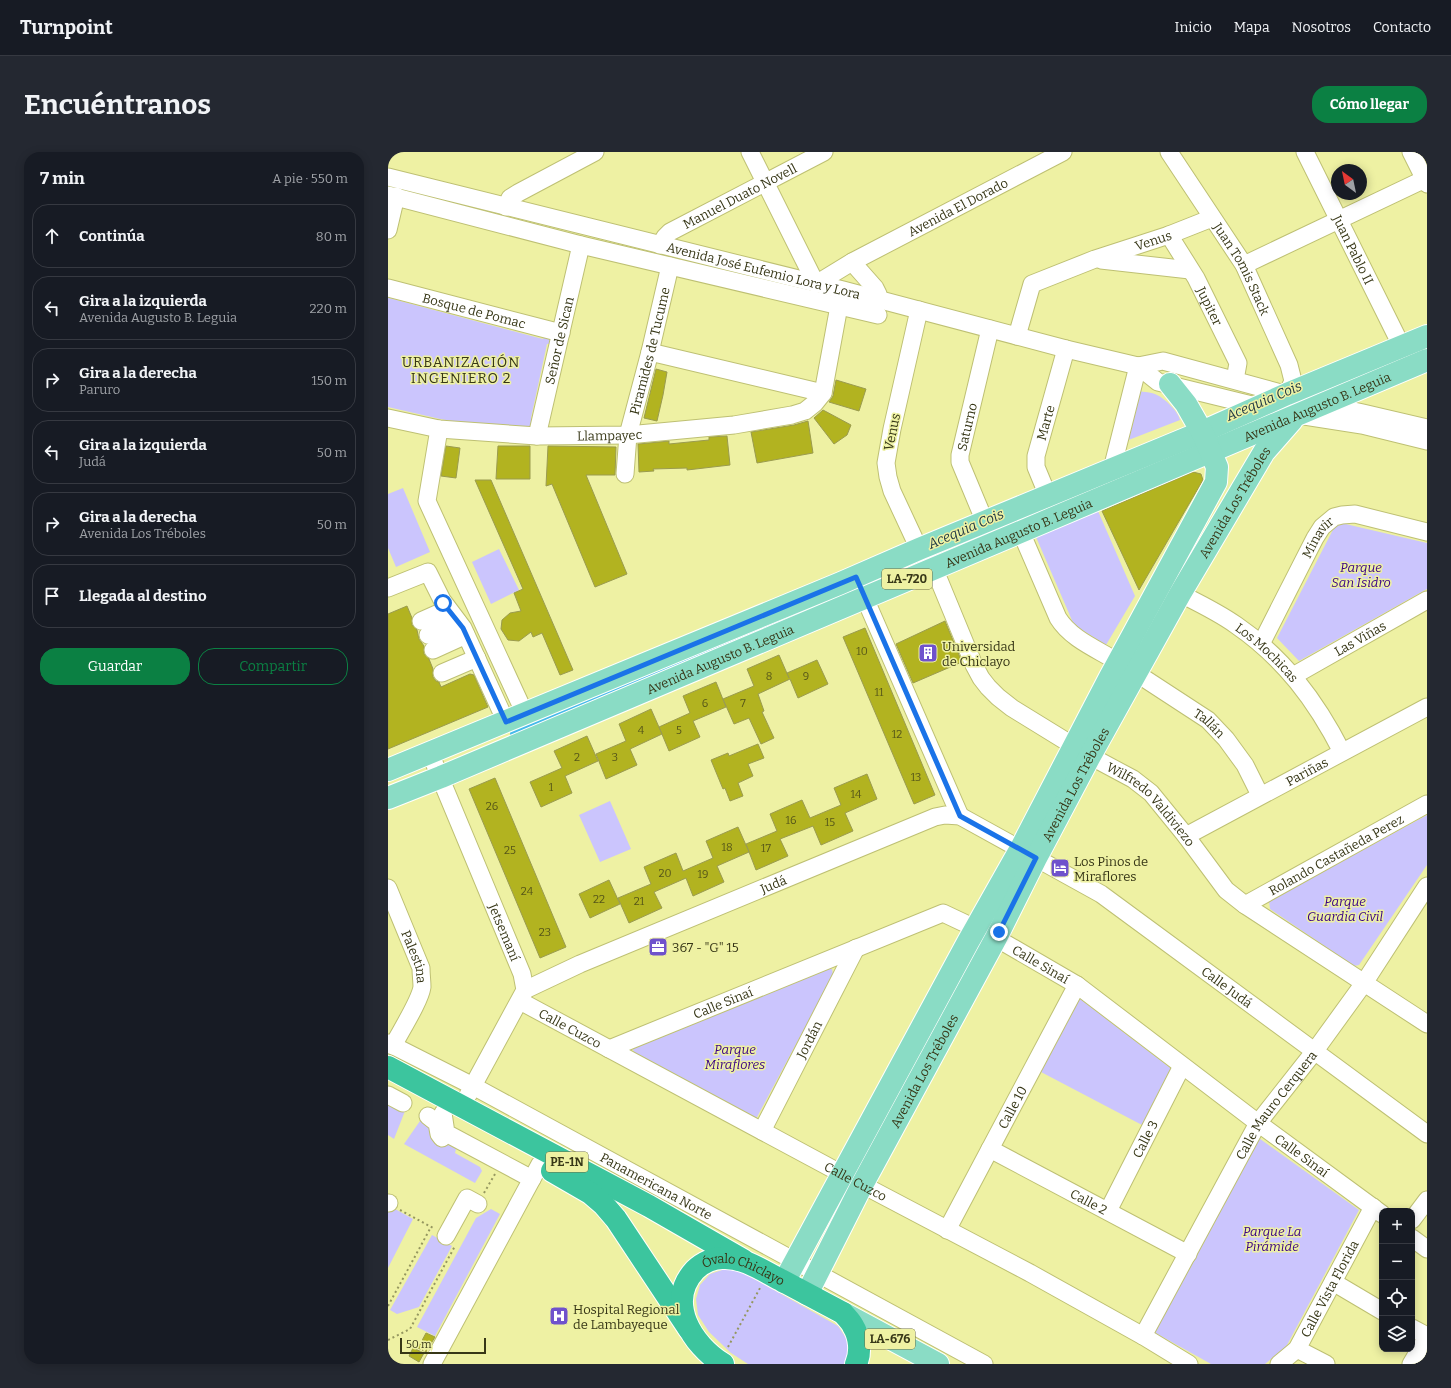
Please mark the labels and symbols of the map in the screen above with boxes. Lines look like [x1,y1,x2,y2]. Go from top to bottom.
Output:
street label: Manuel Duato Novell [680,160,799,231]
north arrow [1331,164,1367,200]
street label: Avenida El Dorado [905,175,1010,239]
street label: Juan Pablo II [1330,212,1377,287]
street label: Juan Tomis Stack [1210,219,1273,318]
street label: Venus [1133,227,1173,253]
street label: Avenida José Eufemio Lora y Lora [665,239,862,302]
street label: Jupiter [1194,283,1226,328]
street label: Piramides de Tucume [626,286,672,416]
street label: Bosque de Pomac [421,290,528,331]
street label: Señor de Sican [542,295,577,386]
district label: URBANIZACIÓN INGENIERO 2 [402,353,520,387]
street label: Avenida Augusto B. Leguia [1241,369,1393,444]
water label: Acequia Cois [1223,377,1305,425]
street label: Saturno [954,401,980,452]
street label: Marte [1033,403,1057,442]
street label: Venus [881,412,903,452]
street label: Llampayec [577,426,643,443]
street label: Avenida Los Tréboles [1196,443,1273,561]
street label: Avenida Augusto B. Leguia [943,495,1094,571]
water label: Acequia Cois [925,505,1007,553]
street label: Minavir [1299,513,1337,560]
park label: Parque San Isidro [1331,560,1391,590]
road number: LA-720 [882,569,932,589]
route start [434,594,452,612]
street label: Las Viñas [1332,617,1388,659]
street label: Los Mochicas [1233,620,1302,685]
street label: Avenida Augusto B. Leguia [644,621,796,697]
place label: Universidad de Chiclayo [942,639,1016,669]
building icon: Universidad de Chiclayo [917,642,939,664]
house number: 10 [856,645,868,658]
house number: 8 [766,670,772,683]
house number: 9 [803,670,809,683]
house number: 11 [875,686,884,699]
house number: 6 [702,697,708,710]
house number: 7 [740,697,746,710]
street label: Tallán [1191,705,1229,741]
house number: 4 [638,724,645,737]
house number: 5 [676,724,682,737]
street label: Avenida Los Tréboles [1039,725,1112,844]
house number: 12 [892,728,902,741]
house number: 2 [574,751,580,764]
house number: 3 [612,751,618,764]
street label: Pariñas [1283,754,1330,789]
street label: Wilfredo Valdiviezo [1104,759,1198,849]
house number: 13 [911,771,921,784]
house number: 1 [549,781,554,794]
house number: 14 [851,788,862,801]
house number: 26 [486,800,498,813]
street label: Rolando Castañeda Perez [1266,811,1406,898]
house number: 16 [786,814,796,827]
house number: 15 [825,816,835,829]
house number: 18 [721,841,733,854]
house number: 17 [761,842,771,855]
house number: 25 [504,844,516,857]
place label: Los Pinos de Miraflores [1074,854,1148,884]
hotel icon: Los Pinos de Miraflores [1049,857,1071,879]
house number: 20 [658,867,672,880]
house number: 19 [698,868,708,881]
street label: Judá [757,872,789,896]
house number: 24 [521,885,534,898]
house number: 22 [593,893,605,906]
park label: Parque Guardia Civil [1307,894,1384,924]
house number: 21 [634,895,645,908]
street label: Jetsemaní [486,900,523,963]
route end [990,923,1008,941]
house number: 23 [539,926,551,939]
street label: Palestina [399,928,429,984]
office icon: 367 - "G" 15 [647,936,669,958]
place label: 367 - "G" 15 [672,940,739,955]
street label: Calle Sinaí [1010,942,1072,986]
street label: Calle Judá [1199,963,1255,1010]
street label: Calle Sinaí [691,984,755,1021]
street label: Calle Cuzco [536,1005,604,1051]
street label: Avenida Los Tréboles [887,1011,961,1130]
street label: Jordán [793,1017,825,1061]
park label: Parque Miraflores [705,1042,765,1072]
street label: Calle Mauro Cerquera [1232,1048,1320,1162]
street label: Calle 10 [995,1083,1030,1131]
street label: Calle 3 [1129,1118,1161,1160]
street label: Calle Sinaí [1272,1131,1332,1180]
street label: Panamericana Norte [598,1149,715,1222]
road number: PE-1N [546,1152,588,1172]
street label: Calle Cuzco [822,1158,890,1204]
street label: Calle 2 [1068,1186,1110,1217]
park label: Parque La Pirámide [1243,1224,1301,1254]
street label: Calle Vista Florida [1297,1237,1361,1340]
street label: Óvalo Chiclayo [699,1250,787,1288]
place label: Hospital Regional de Lambayeque [573,1302,680,1332]
hospital icon: Hospital Regional de Lambayeque [548,1305,570,1327]
road number: LA-676 [865,1329,915,1349]
scale bar [400,1336,486,1355]

